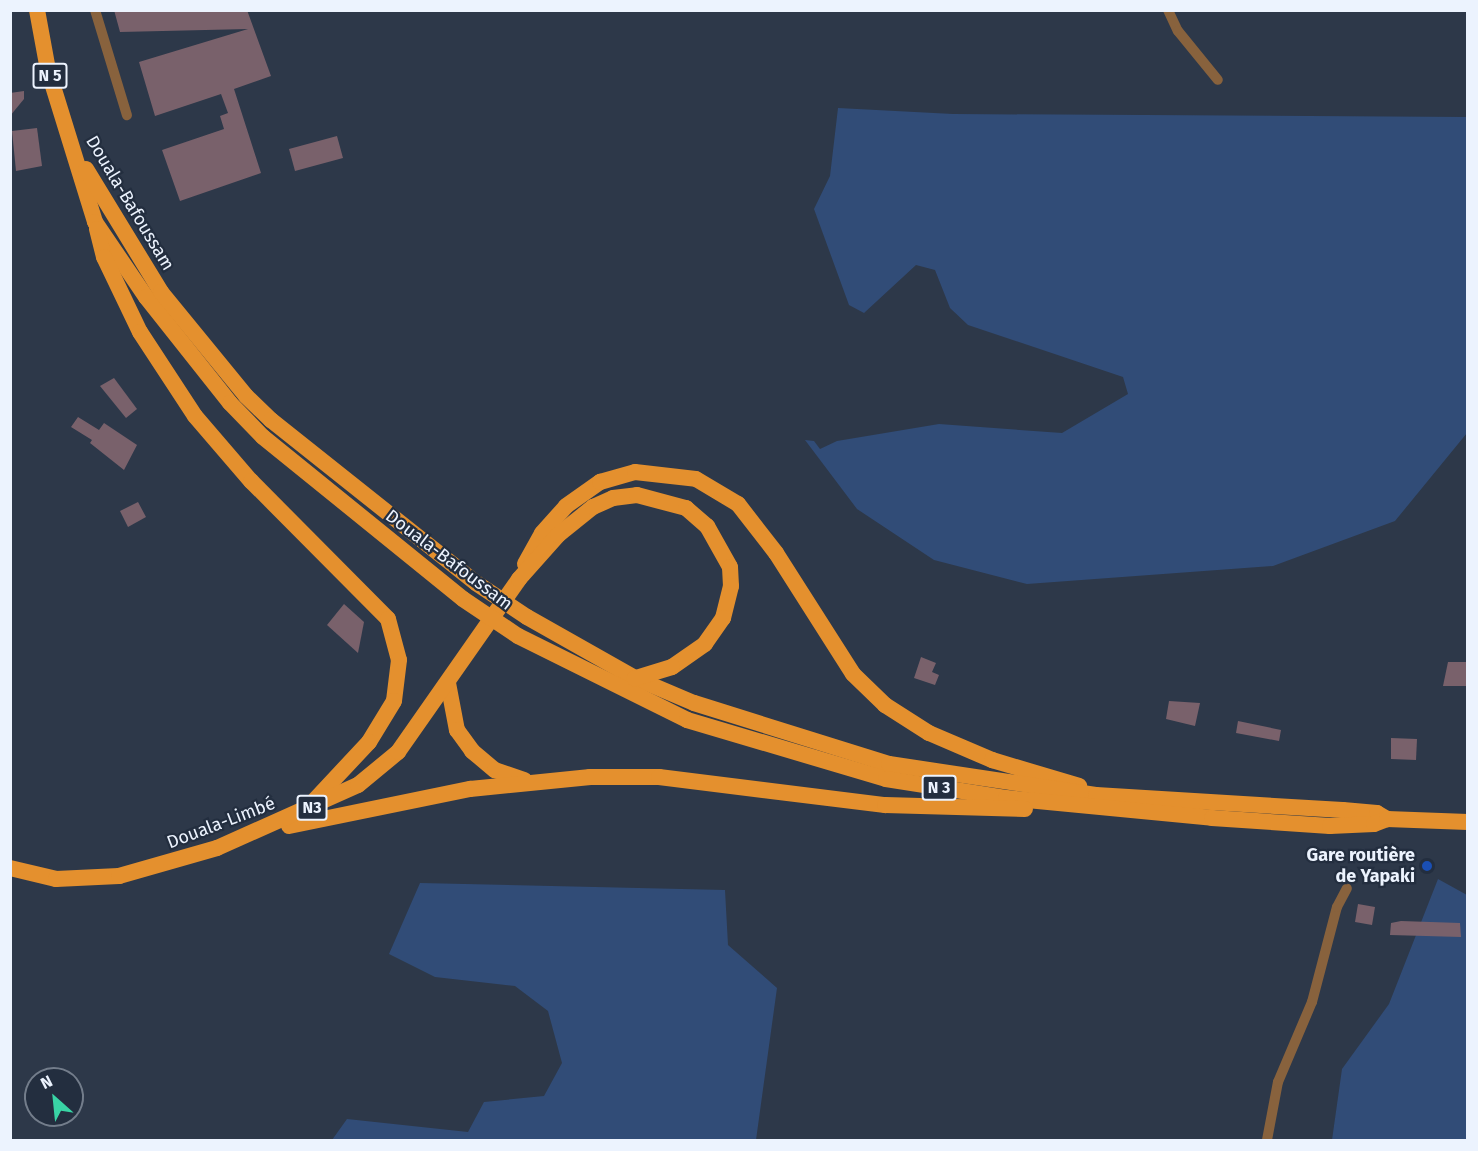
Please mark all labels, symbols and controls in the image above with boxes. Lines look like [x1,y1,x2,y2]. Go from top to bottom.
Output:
road number: N 5 [32,63,68,89]
street label: Douala-Bafoussam [81,132,179,274]
street label: Douala-Bafoussam [381,505,517,615]
road number: N 3 [921,775,957,801]
street label: Douala-Limbé [164,792,278,854]
road number: N3 [296,795,328,821]
place label: Gare routière de Yapaki [1307,845,1415,888]
marker: Gare routière de Yapaki [1420,859,1434,873]
north arrow [24,1067,84,1127]
text: N [37,1071,56,1093]

